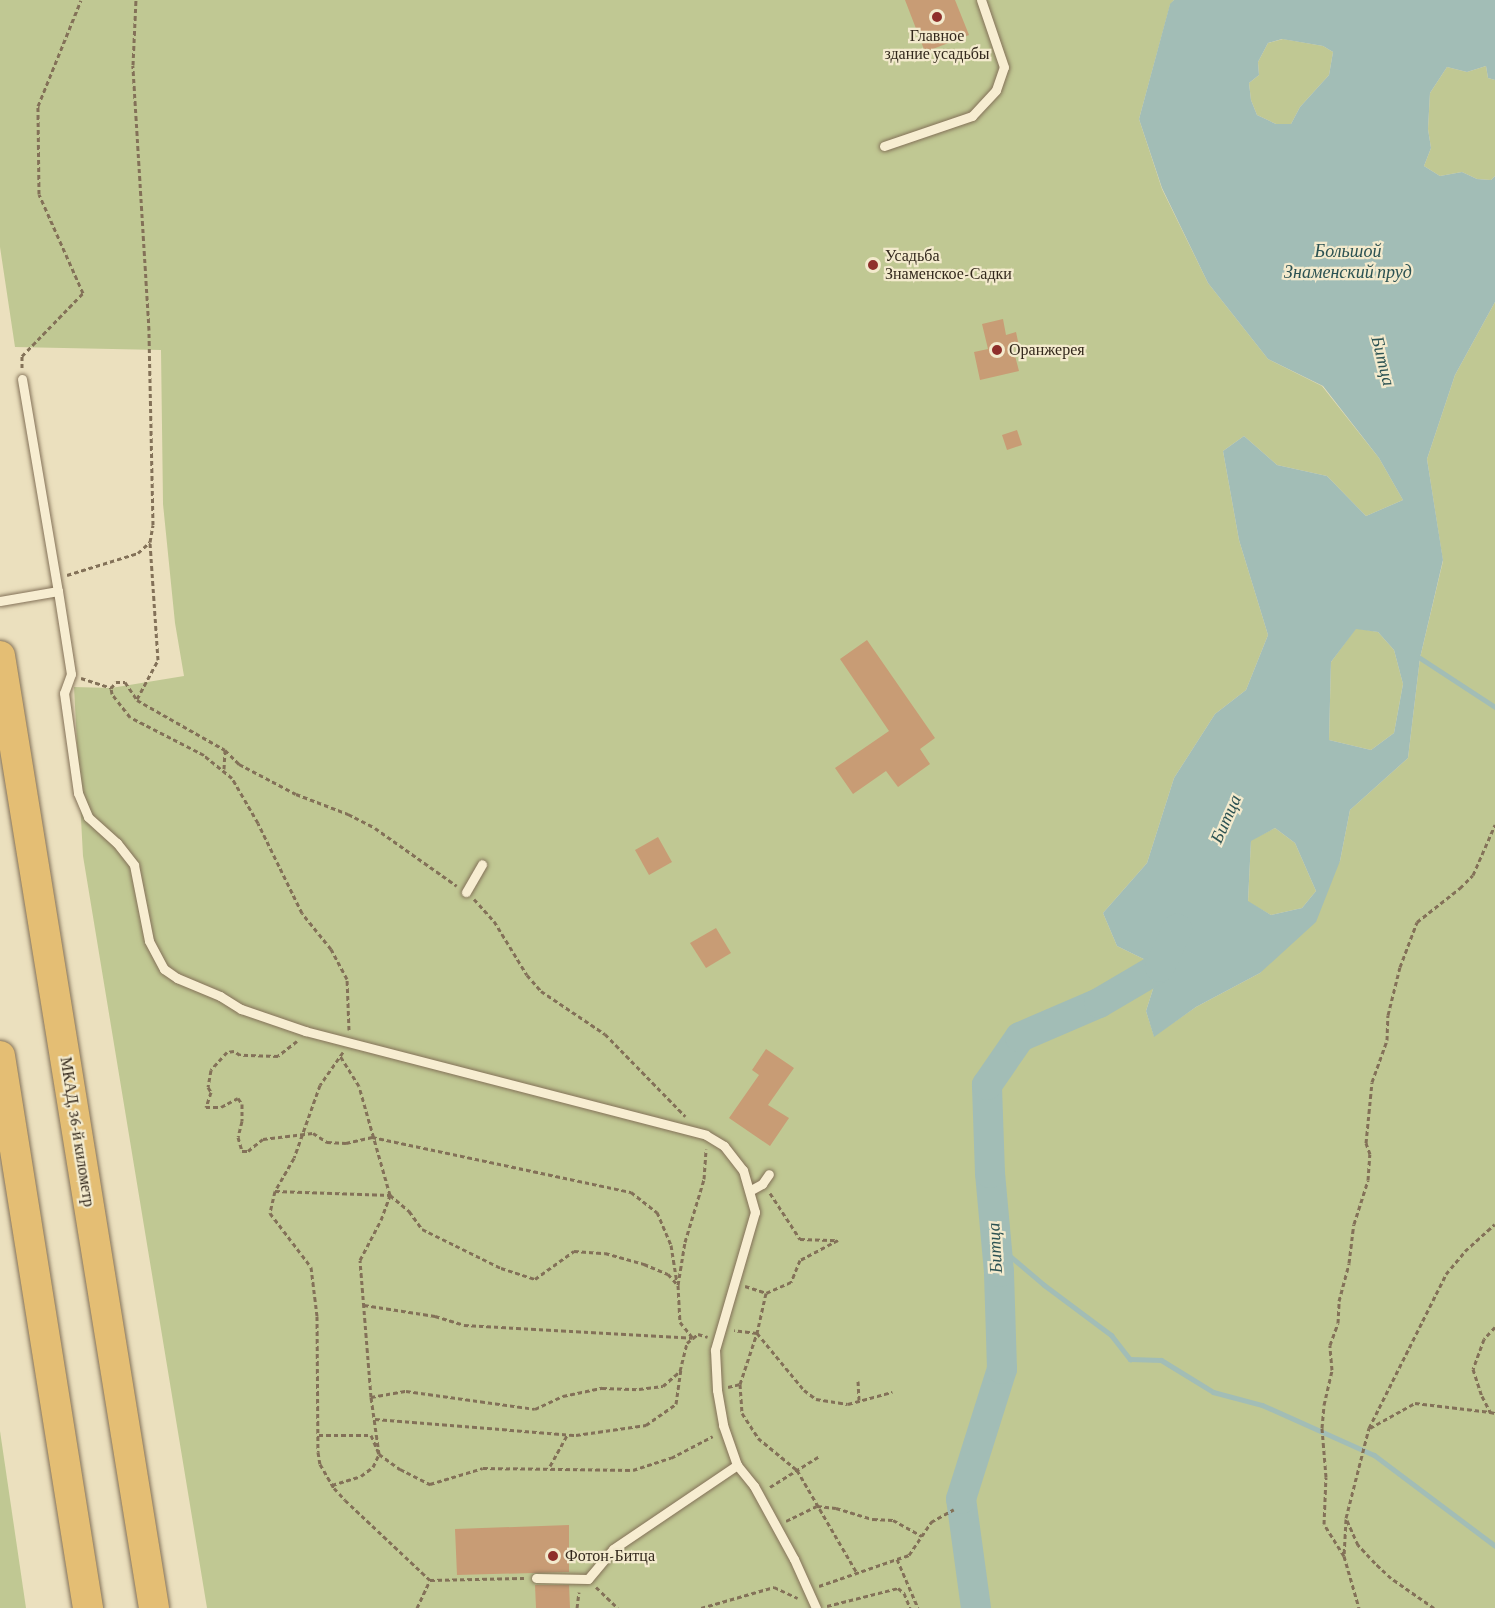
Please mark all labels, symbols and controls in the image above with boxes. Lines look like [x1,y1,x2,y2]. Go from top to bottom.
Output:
marker: Главное здание усадьбы [930,10,944,24]
place label: Главное здание усадьбы [884,26,990,64]
water label: Большой Знаменский пруд [1284,241,1412,284]
place label: Усадьба Знаменское-Садки [885,246,1012,284]
marker: Усадьба Знаменское-Садки [866,258,880,272]
water label: Битца [1366,334,1400,388]
place label: Оранжерея [1009,340,1085,360]
marker: Оранжерея [990,343,1004,357]
water label: Битца [1206,791,1246,847]
street label: МКАД, 36-й километр [56,1056,98,1208]
water label: Битца [983,1222,1007,1274]
place label: Фотон-Битца [565,1546,655,1566]
marker: Фотон-Битца [546,1549,560,1563]

